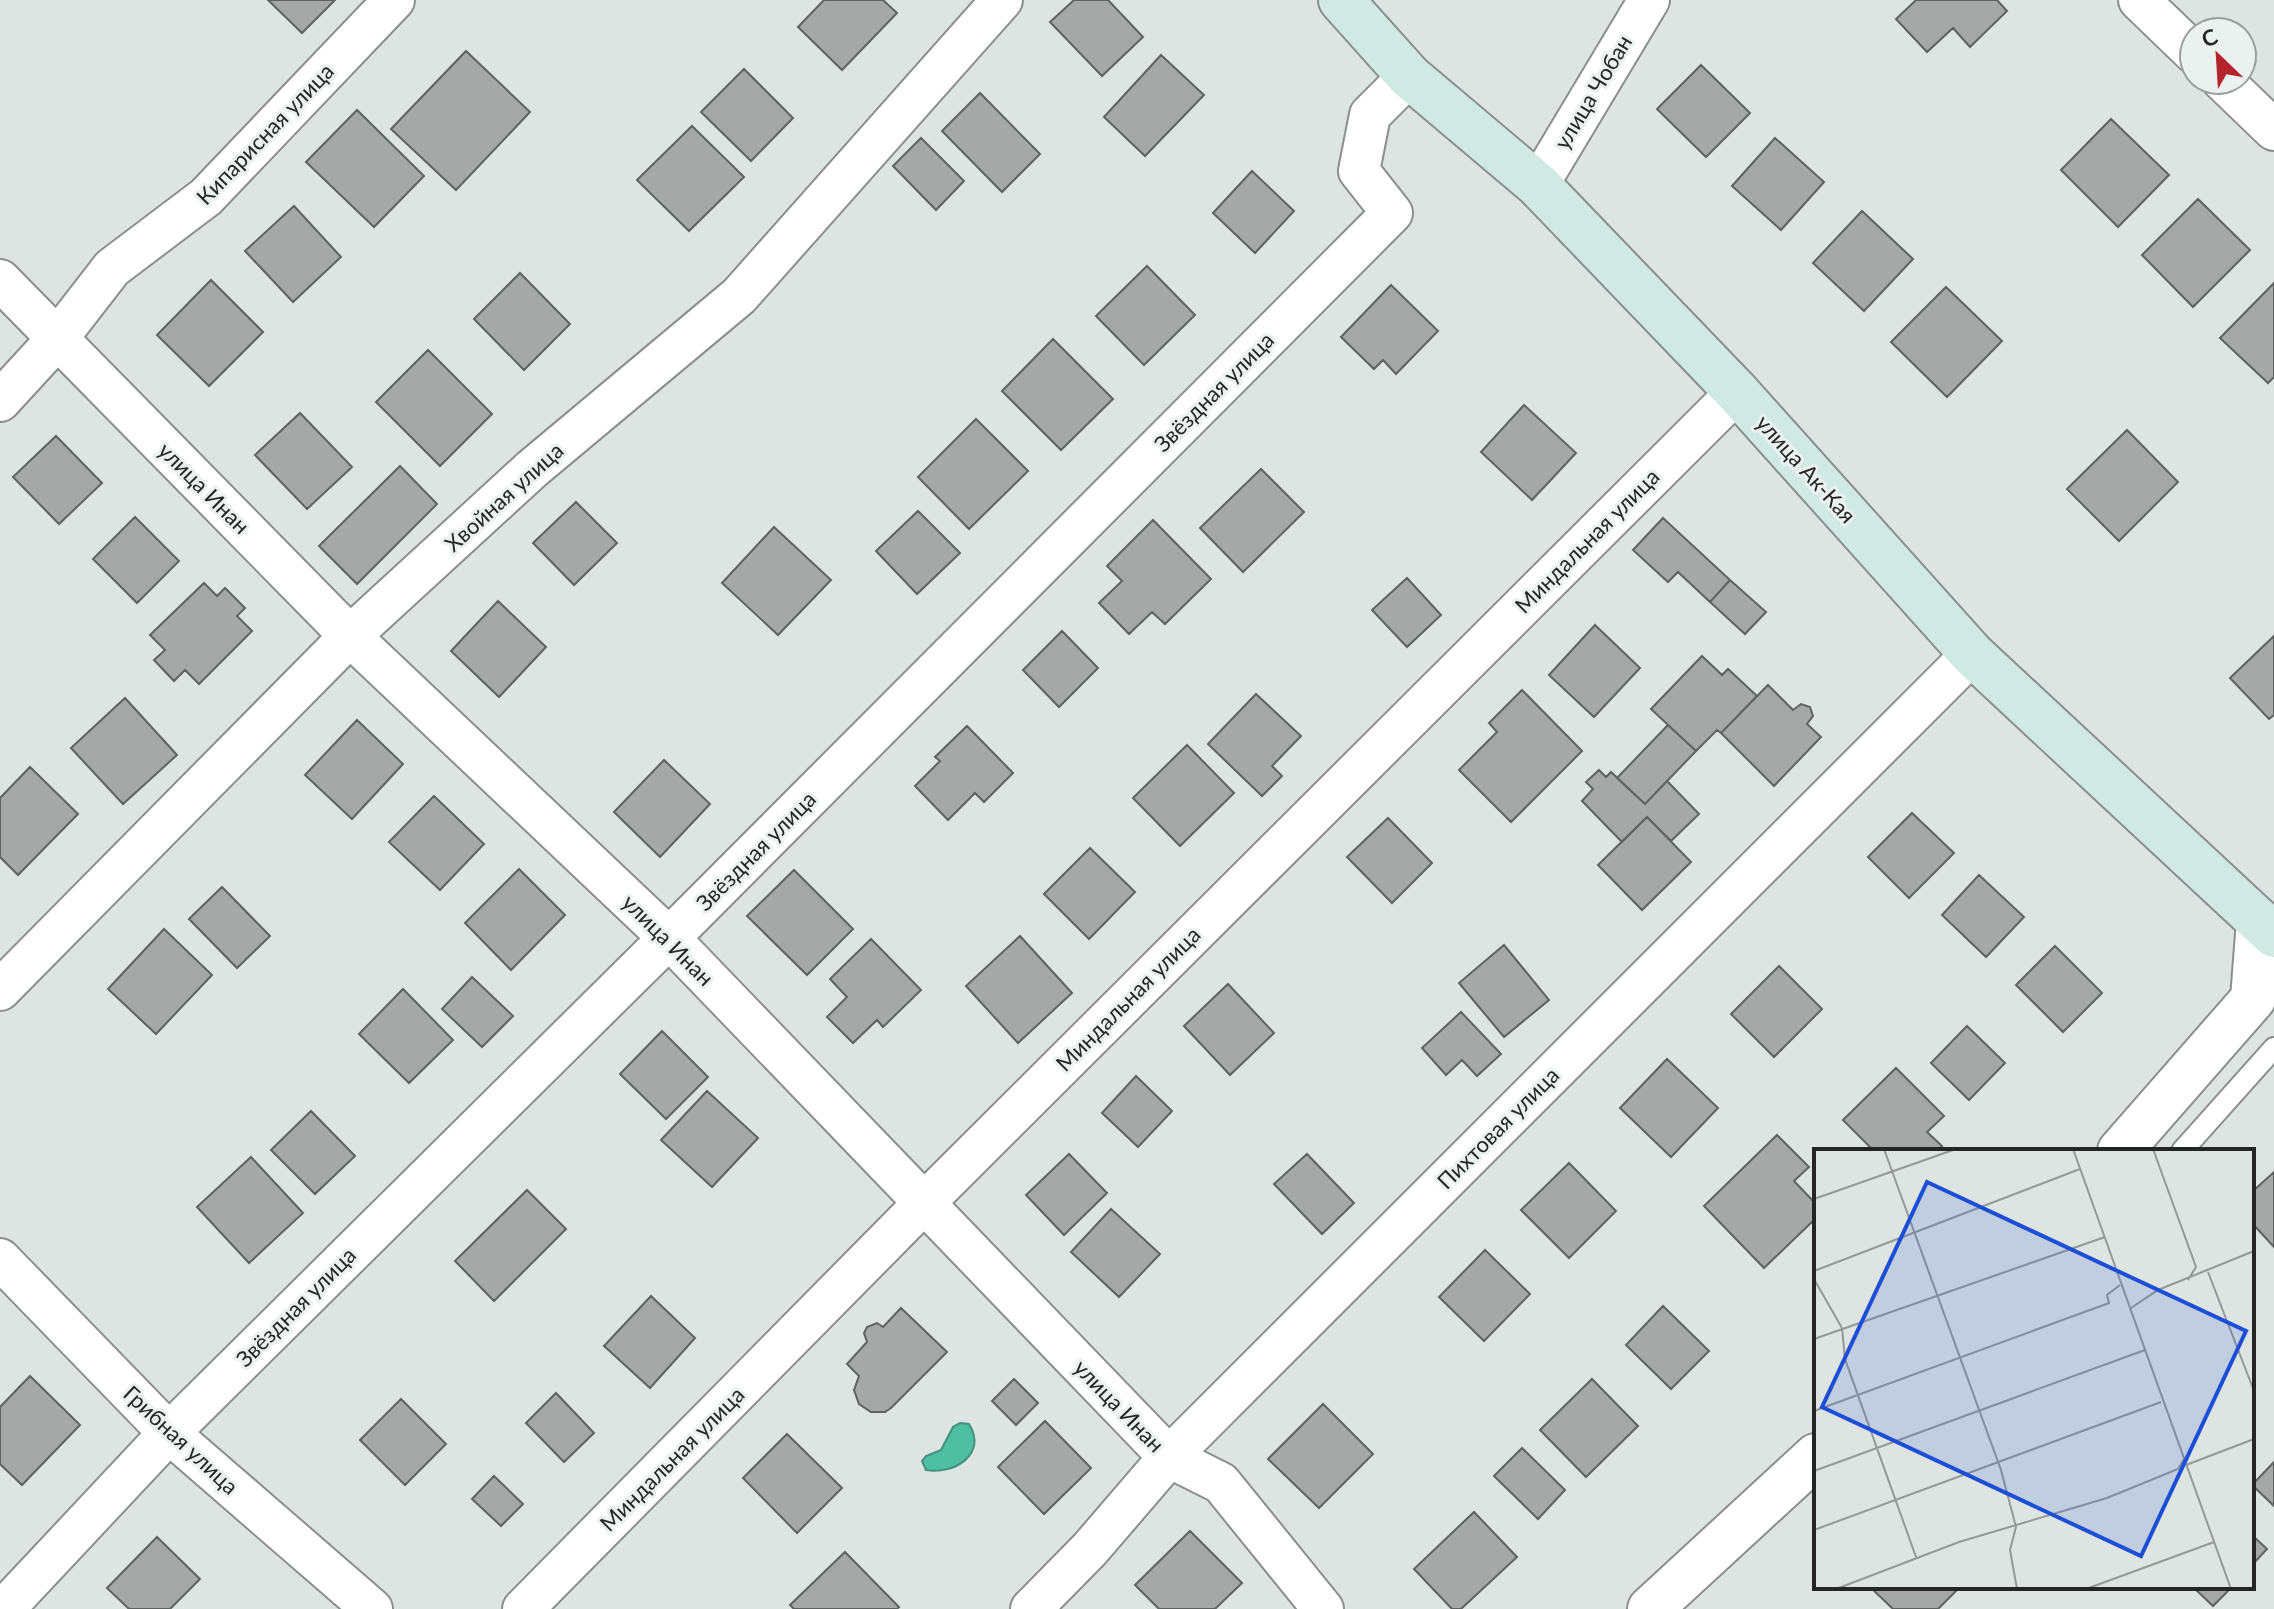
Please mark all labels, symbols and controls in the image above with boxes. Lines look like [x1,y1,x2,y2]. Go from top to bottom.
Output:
north arrow [2178,16,2258,96]
text: С [2197,22,2222,53]
street label: улица Чобан [1548,30,1637,154]
street label: Кипарисная улица [190,57,339,210]
street label: Звёздная улица [1148,326,1279,457]
street label: улица Ак-Кая [1751,409,1862,528]
street label: улица Инан [153,436,256,539]
street label: Хвойная улица [439,436,568,557]
street label: Миндальная улица [1509,463,1664,618]
street label: Звёздная улица [690,785,821,916]
street label: улица Инан [617,888,720,991]
street label: Миндальная улица [1050,921,1205,1076]
street label: Пихтовая улица [1431,1061,1564,1194]
inset map [1814,1149,2254,1589]
street label: Звёздная улица [230,1241,361,1372]
street label: улица Инан [1069,1354,1170,1457]
street label: Грибная улица [118,1380,244,1500]
street label: Миндальная улица [594,1381,749,1536]

